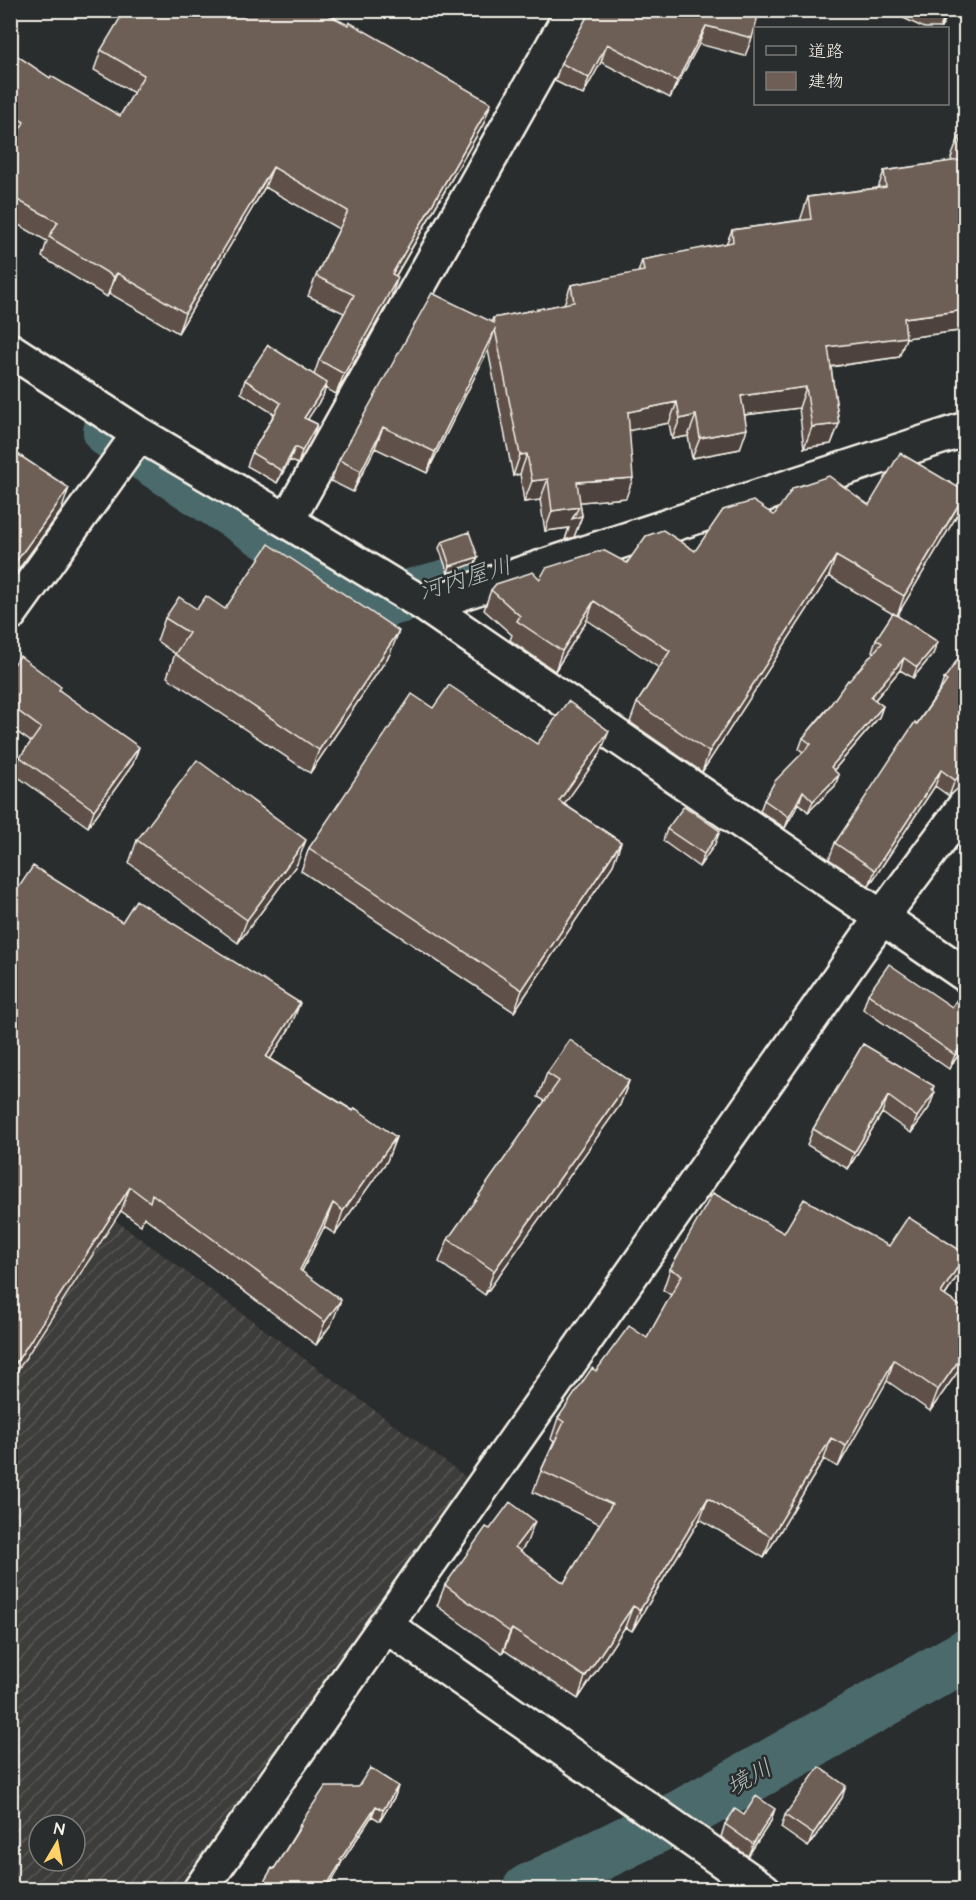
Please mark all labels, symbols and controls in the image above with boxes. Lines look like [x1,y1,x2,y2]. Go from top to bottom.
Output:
legend [754,27,949,105]
text: 道路 [808,39,844,64]
text: 建物 [808,69,844,94]
water label: 河内屋川 [414,549,516,609]
water label: 境川 [720,1751,779,1804]
north arrow [27,1813,87,1873]
text: N [53,1818,66,1841]

